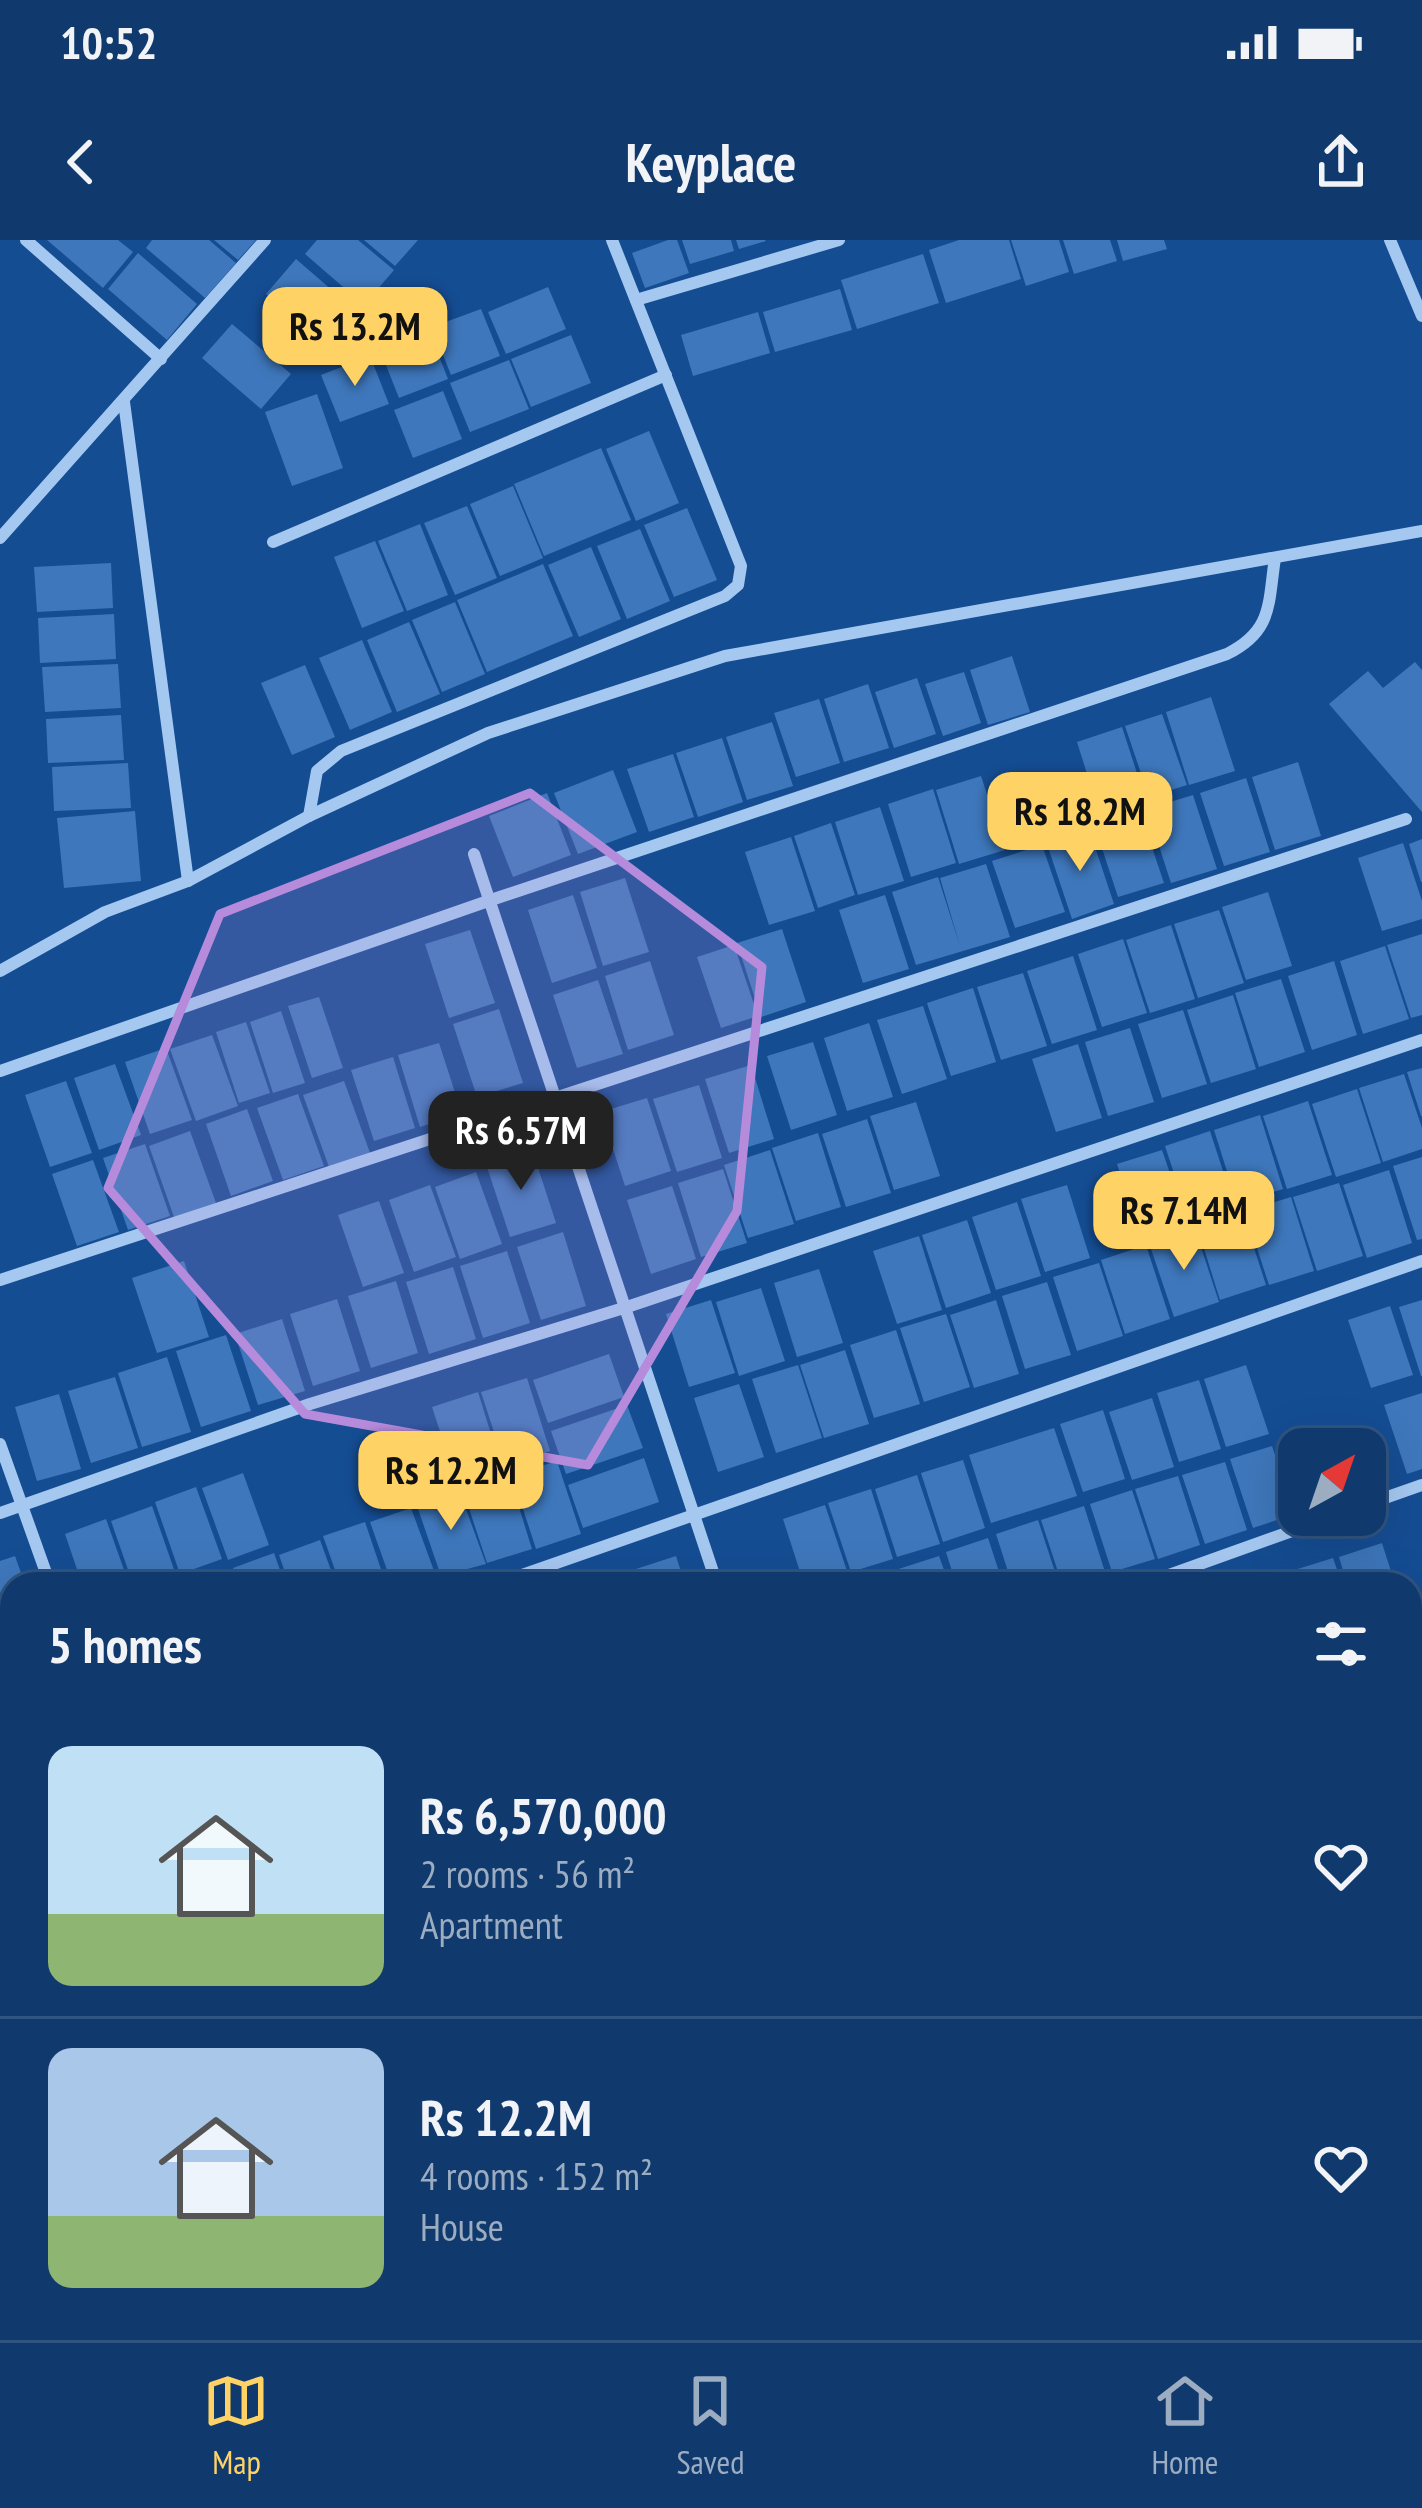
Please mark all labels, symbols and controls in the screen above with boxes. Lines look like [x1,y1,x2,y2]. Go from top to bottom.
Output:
text: 10:52 [60,13,157,71]
text: Keyplace [626,127,796,197]
icon: back [48,129,114,195]
icon: share [1308,129,1374,195]
pin: Rs 13.2M [231,287,479,389]
text: Rs 13.2M [289,300,421,351]
pin: Rs 18.2M [956,772,1204,874]
text: Rs 18.2M [1014,785,1146,836]
pin: Rs 6.57M [397,1091,645,1193]
text: Rs 6.57M [455,1104,587,1155]
pin: Rs 7.14M [1060,1171,1308,1273]
text: Rs 7.14M [1120,1184,1248,1235]
north arrow [1278,1428,1386,1536]
map controls [1278,1428,1386,1536]
pin: Rs 12.2M [327,1431,575,1533]
text: Rs 12.2M [385,1444,517,1495]
text: 5 homes [48,1611,202,1677]
icon: filters [1308,1611,1374,1677]
text: Rs 6,570,000 [420,1782,667,1848]
icon: home [144,1794,288,1938]
icon: heart [1308,1833,1374,1899]
text: 2 rooms · 56 m² [420,1848,635,1899]
text: Apartment [420,1899,563,1950]
text: Rs 12.2M [420,2084,592,2150]
icon: home [144,2096,288,2240]
icon: heart [1308,2135,1374,2201]
text: 4 rooms · 152 m² [420,2150,653,2201]
text: House [420,2201,504,2252]
tab: Map [203,2368,269,2483]
tab: Saved [676,2368,744,2483]
tab: Home [1151,2368,1218,2483]

